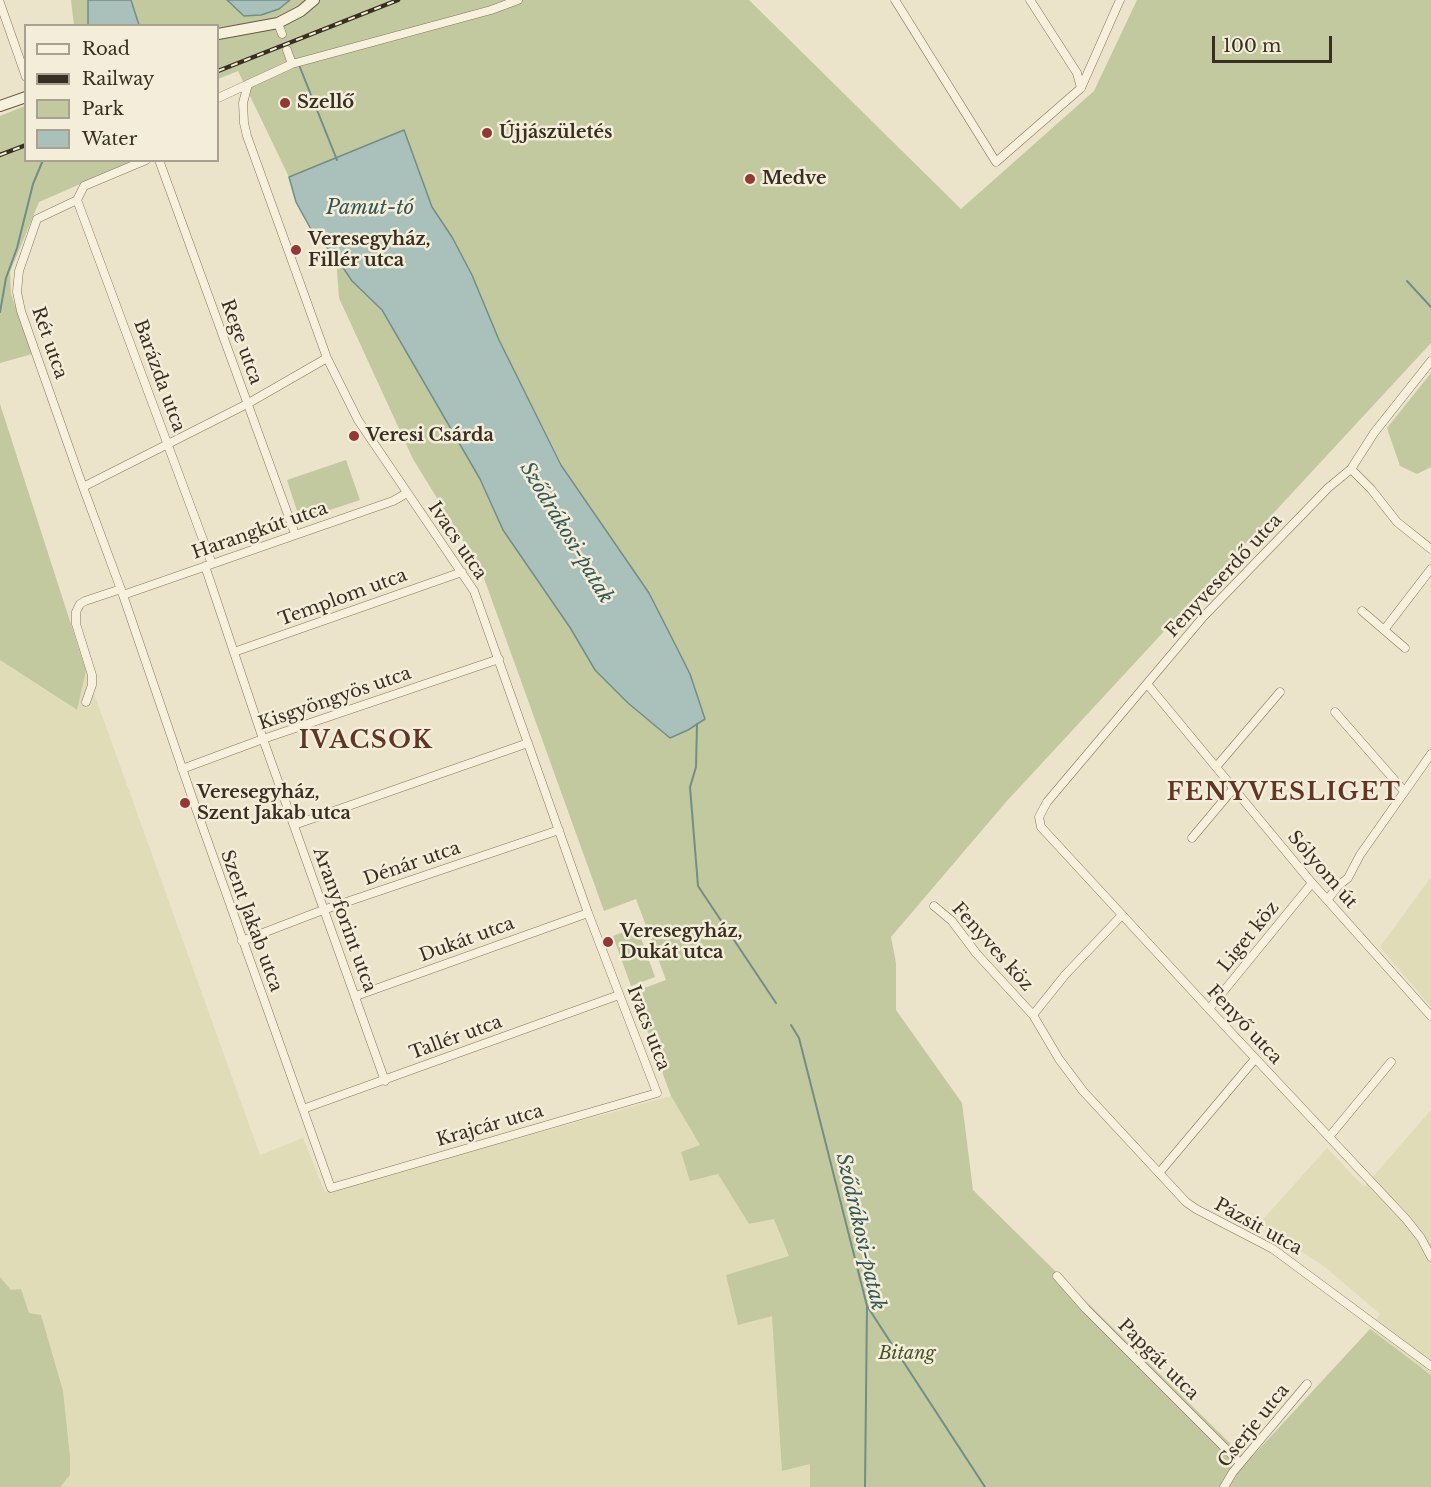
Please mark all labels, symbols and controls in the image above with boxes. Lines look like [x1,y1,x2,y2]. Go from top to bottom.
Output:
legend [24,24,219,162]
scale bar [1215,24,1335,62]
text: 100 m [1223,35,1281,57]
text: Road [82,38,130,60]
text: Railway [82,68,154,90]
place label: Szellő [297,92,354,114]
marker: Szellő [278,96,292,110]
text: Park [82,98,124,120]
place label: Újjászületés [499,122,612,144]
marker: Újjászületés [480,126,494,140]
text: Water [82,128,137,150]
place label: Medve [762,168,826,190]
marker: Medve [743,172,757,186]
water label: Pamut-tó [326,196,414,220]
place label: Veresegyház, Fillér utca [308,229,430,272]
marker: Veresegyház, Fillér utca [289,243,303,257]
street label: Rege utca [216,296,266,388]
street label: Rét utca [27,304,71,382]
street label: Barázda utca [129,317,189,435]
place label: Veresi Csárda [366,425,494,447]
marker: Veresi Csárda [347,429,361,443]
water label: Sződrákosi-patak [514,458,618,608]
street label: Harangkút utca [189,498,331,564]
street label: Ivacs utca [423,498,491,584]
street label: Fenyveserdő utca [1161,510,1287,642]
street label: Templom utca [276,565,410,631]
street label: Kisgyöngyös utca [256,663,414,735]
district label: IVACSOK [299,727,433,755]
district label: FENYVESLIGET [1167,779,1401,807]
place label: Veresegyház, Szent Jakab utca [197,782,351,824]
marker: Veresegyház, Szent Jakab utca [178,796,192,810]
street label: Sólyom út [1283,827,1361,913]
street label: Dénár utca [361,837,463,891]
street label: Aranyforint utca [308,845,380,995]
street label: Szent Jakab utca [215,847,287,995]
street label: Liget köz [1214,897,1284,977]
street label: Fenyves köz [947,898,1037,996]
street label: Dukát utca [417,913,517,967]
place label: Veresegyház, Dukát utca [620,921,742,964]
marker: Veresegyház, Dukát utca [601,935,615,949]
street label: Fenyő utca [1202,981,1286,1069]
street label: Ivacs utca [622,982,674,1074]
street label: Tallér utca [407,1011,505,1065]
street label: Krajcár utca [434,1100,546,1152]
water label: Sződrákosi-patak [830,1151,890,1313]
street label: Pázsit utca [1210,1194,1306,1260]
street label: Papgát utca [1113,1315,1203,1405]
park label: Bitang [878,1343,936,1365]
street label: Cserje utca [1214,1380,1294,1472]

